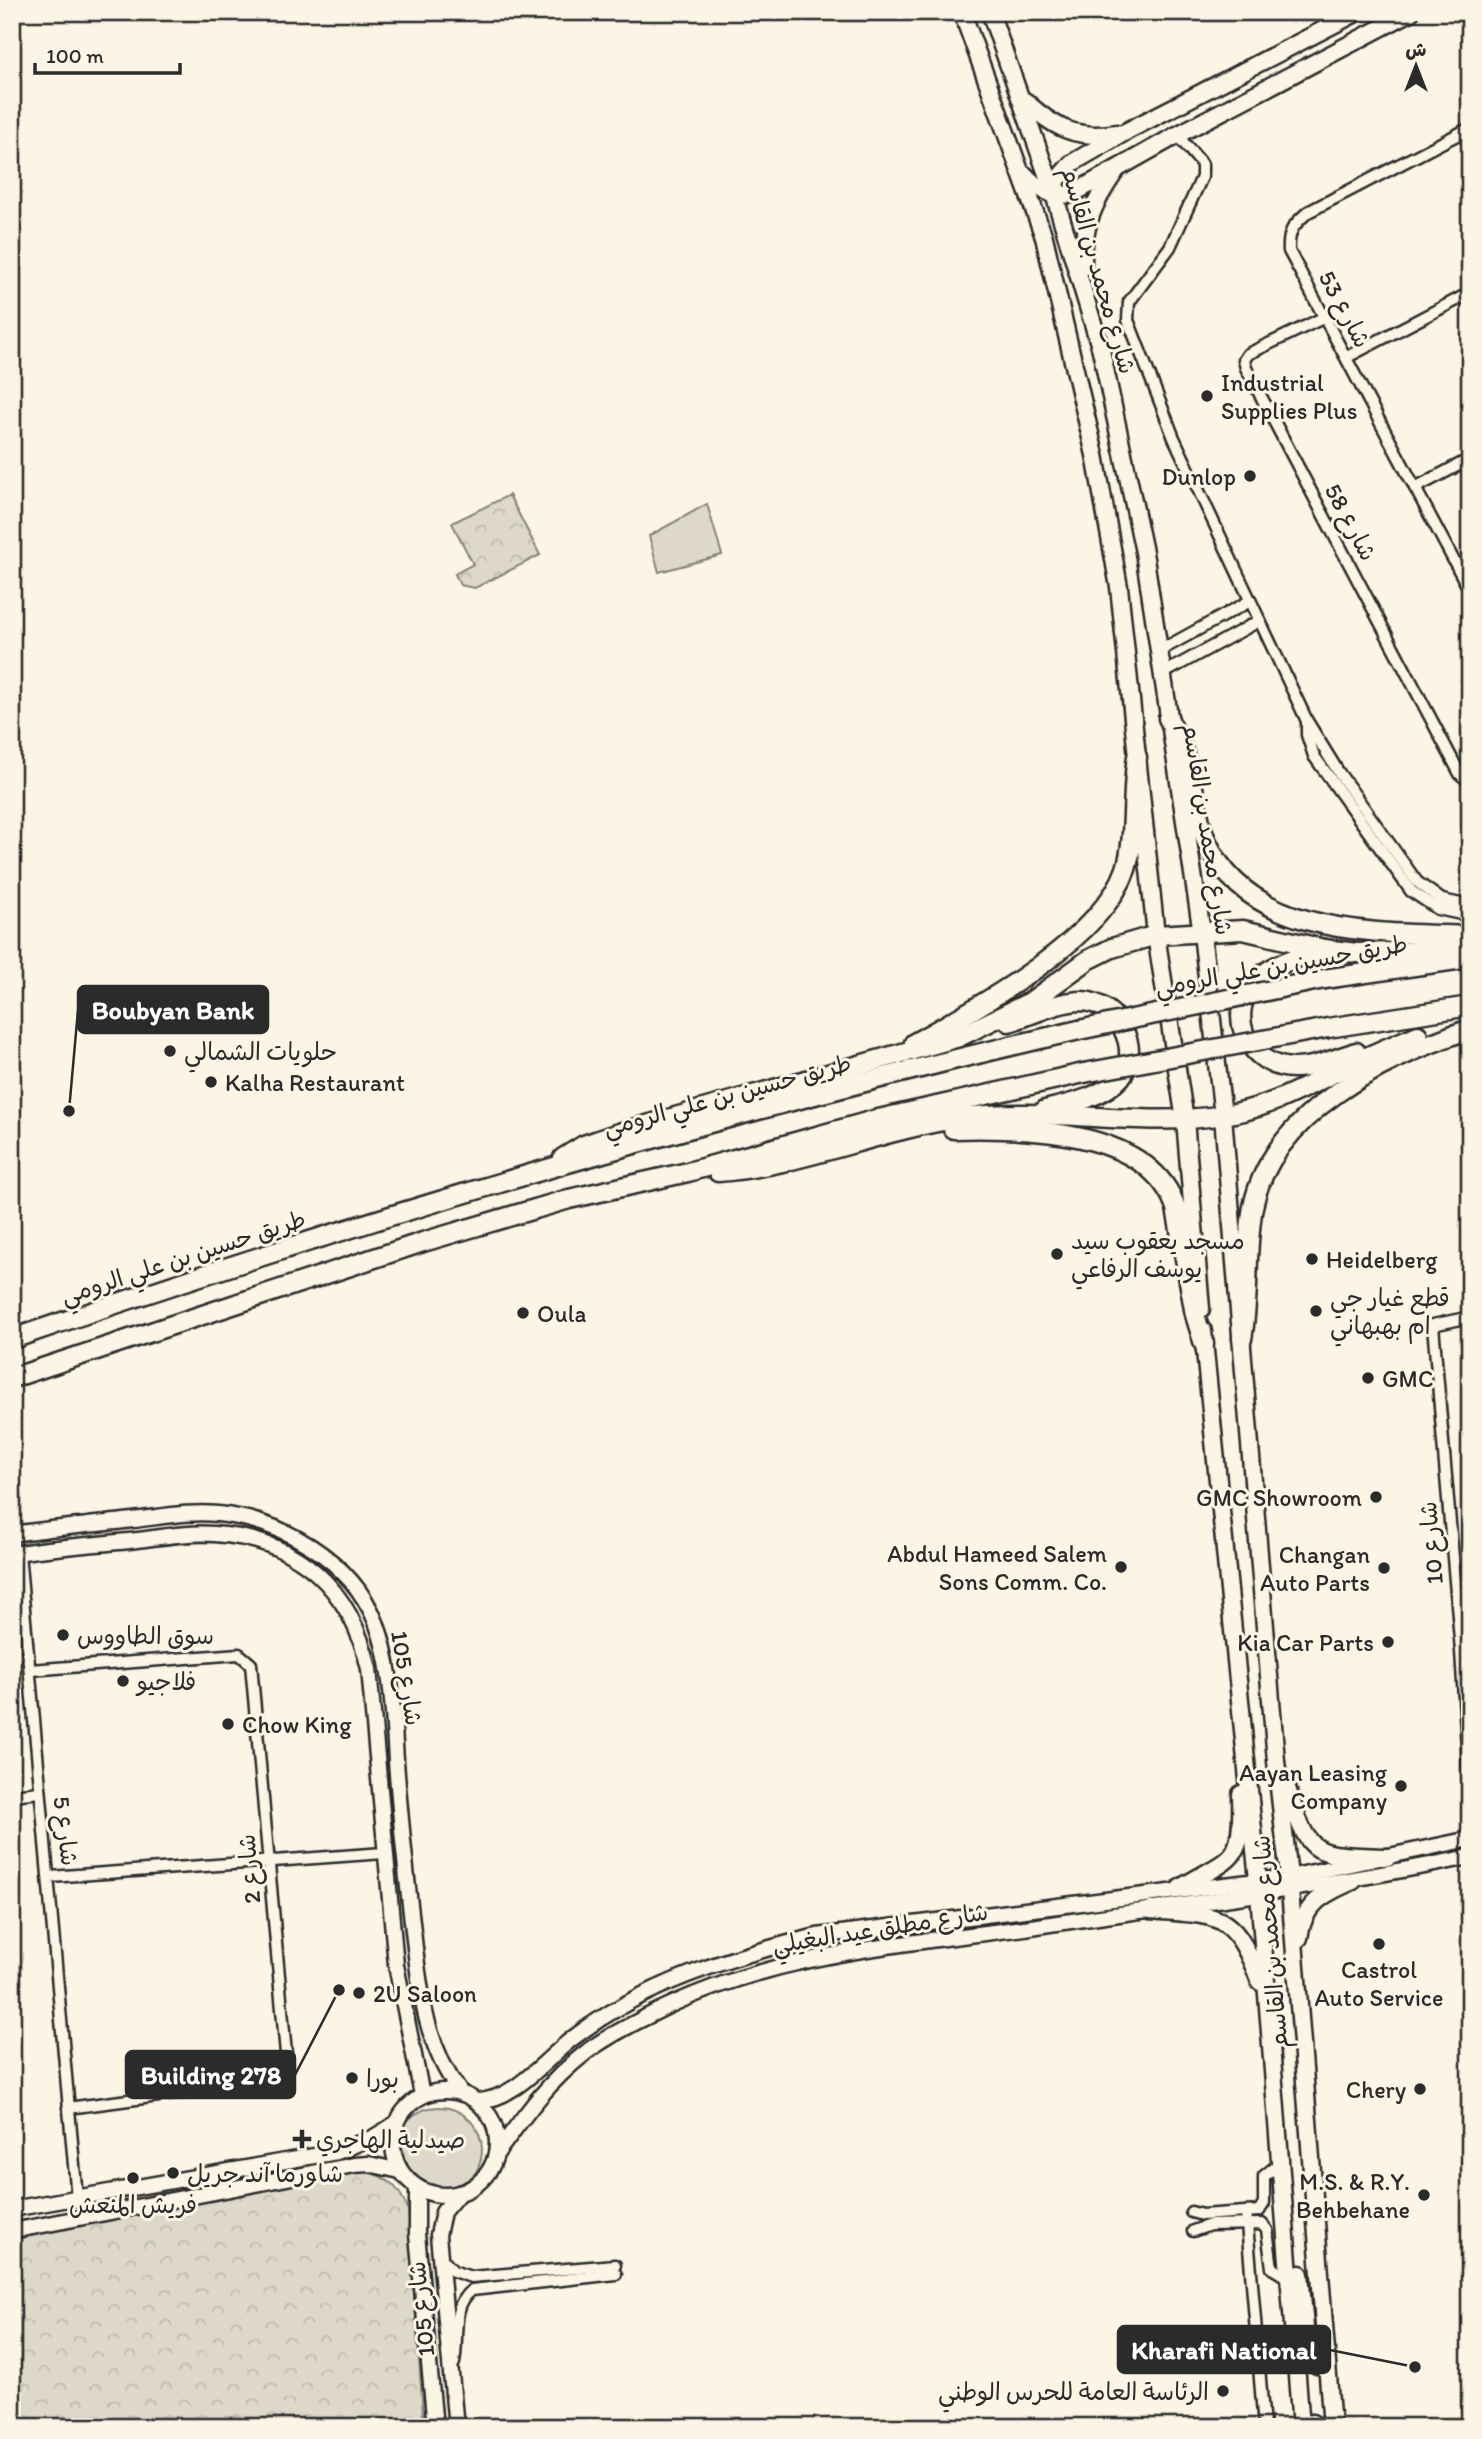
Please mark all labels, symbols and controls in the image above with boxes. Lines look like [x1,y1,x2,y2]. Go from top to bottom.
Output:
scale bar [35,32,180,76]
north arrow [1380,32,1450,102]
text: ش [1406,38,1427,61]
text: 100 m [46,43,104,68]
street label: شارع محمد بن القاسم [1052,163,1142,378]
street label: شارع 53 [1310,266,1377,354]
place label: Industrial Supplies Plus [1221,368,1357,425]
marker: Industrial Supplies Plus [1199,388,1215,404]
place label: Dunlop [1162,462,1236,491]
marker: Dunlop [1242,468,1258,484]
street label: شارع 58 [1316,479,1383,567]
street label: شارع محمد بن القاسم [1173,721,1239,938]
street label: طريق حسين بن علي الرومي [1153,929,1411,1008]
callout: Boubyan Bank [78,986,268,1033]
text: Boubyan Bank [92,994,255,1026]
place label: حلويات الشمالي [184,1037,337,1073]
marker: حلويات الشمالي [162,1043,178,1059]
street label: طريق حسين بن علي الرومي [600,1048,856,1149]
place label: Kalha Restaurant [225,1068,405,1097]
marker: Kalha Restaurant [203,1074,219,1090]
street label: طريق حسين بن علي الرومي [57,1204,311,1317]
place label: مسجد يعقوب سيد يوسف الرفاعي [1071,1226,1245,1290]
place label: Heidelberg [1326,1245,1438,1274]
marker: مسجد يعقوب سيد يوسف الرفاعي [1049,1246,1065,1262]
marker: Heidelberg [1304,1251,1320,1267]
place label: قطع غيار جي ام بهبهاني [1330,1283,1450,1347]
place label: Oula [537,1299,586,1328]
marker: قطع غيار جي ام بهبهاني [1308,1303,1324,1319]
marker: Oula [515,1305,531,1321]
place label: GMC [1382,1364,1433,1393]
marker: GMC [1360,1370,1376,1386]
place label: GMC Showroom [1196,1483,1362,1512]
marker: GMC Showroom [1368,1489,1384,1505]
street label: شارع 10 [1413,1500,1452,1586]
place label: Abdul Hameed Salem Sons Comm. Co. [887,1539,1107,1596]
place label: Changan Auto Parts [1260,1540,1370,1597]
marker: Abdul Hameed Salem Sons Comm. Co. [1113,1559,1129,1575]
marker: Changan Auto Parts [1376,1560,1392,1576]
place label: سوق الطاووس [77,1621,214,1651]
marker: سوق الطاووس [55,1627,71,1643]
street label: شارع 105 [382,1628,429,1728]
place label: Kia Car Parts [1237,1628,1374,1657]
marker: Kia Car Parts [1380,1634,1396,1650]
place label: فلاجيو [135,1667,196,1697]
marker: فلاجيو [115,1673,131,1689]
place label: Chow King [242,1710,352,1739]
marker: Chow King [220,1716,236,1732]
place label: Aayan Leasing Company [1239,1758,1388,1815]
marker: Aayan Leasing Company [1393,1778,1409,1794]
street label: شارع 5 [44,1795,85,1868]
street label: شارع 2 [232,1833,269,1905]
street label: شارع محمد بن القاسم [1246,1834,1298,2050]
street label: شارع مطلق عيد البغيلي [770,1897,991,1966]
marker: Castrol Auto Service [1371,1936,1387,1952]
place label: Castrol Auto Service [1314,1955,1444,2012]
place label: 2U Saloon [373,1979,477,2008]
marker: 2U Saloon [351,1985,367,2001]
callout: Building 278 [126,2051,295,2098]
text: Building 278 [141,2059,281,2091]
place label: بورا [366,2064,399,2094]
marker: بورا [344,2070,360,2086]
place label: Chery [1346,2075,1407,2104]
marker: Chery [1412,2081,1428,2097]
place label: صيدلية الهاجري [316,2125,465,2157]
marker: صيدلية الهاجري [294,2131,310,2147]
place label: شاورما آند جريل [187,2159,343,2188]
marker: شاورما آند جريل [165,2165,181,2181]
place label: M.S. & R.Y. Behbehane [1296,2167,1410,2224]
marker: فريش المنعش [125,2170,141,2186]
marker: M.S. & R.Y. Behbehane [1416,2187,1432,2203]
place label: فريش المنعش [69,2190,197,2219]
street label: شارع 105 [402,2259,443,2358]
callout: Kharafi National [1118,2326,1330,2373]
text: Kharafi National [1131,2334,1317,2366]
place label: الرئاسة العامة للحرس الوطني [938,2377,1209,2413]
marker: الرئاسة العامة للحرس الوطني [1215,2383,1231,2399]

